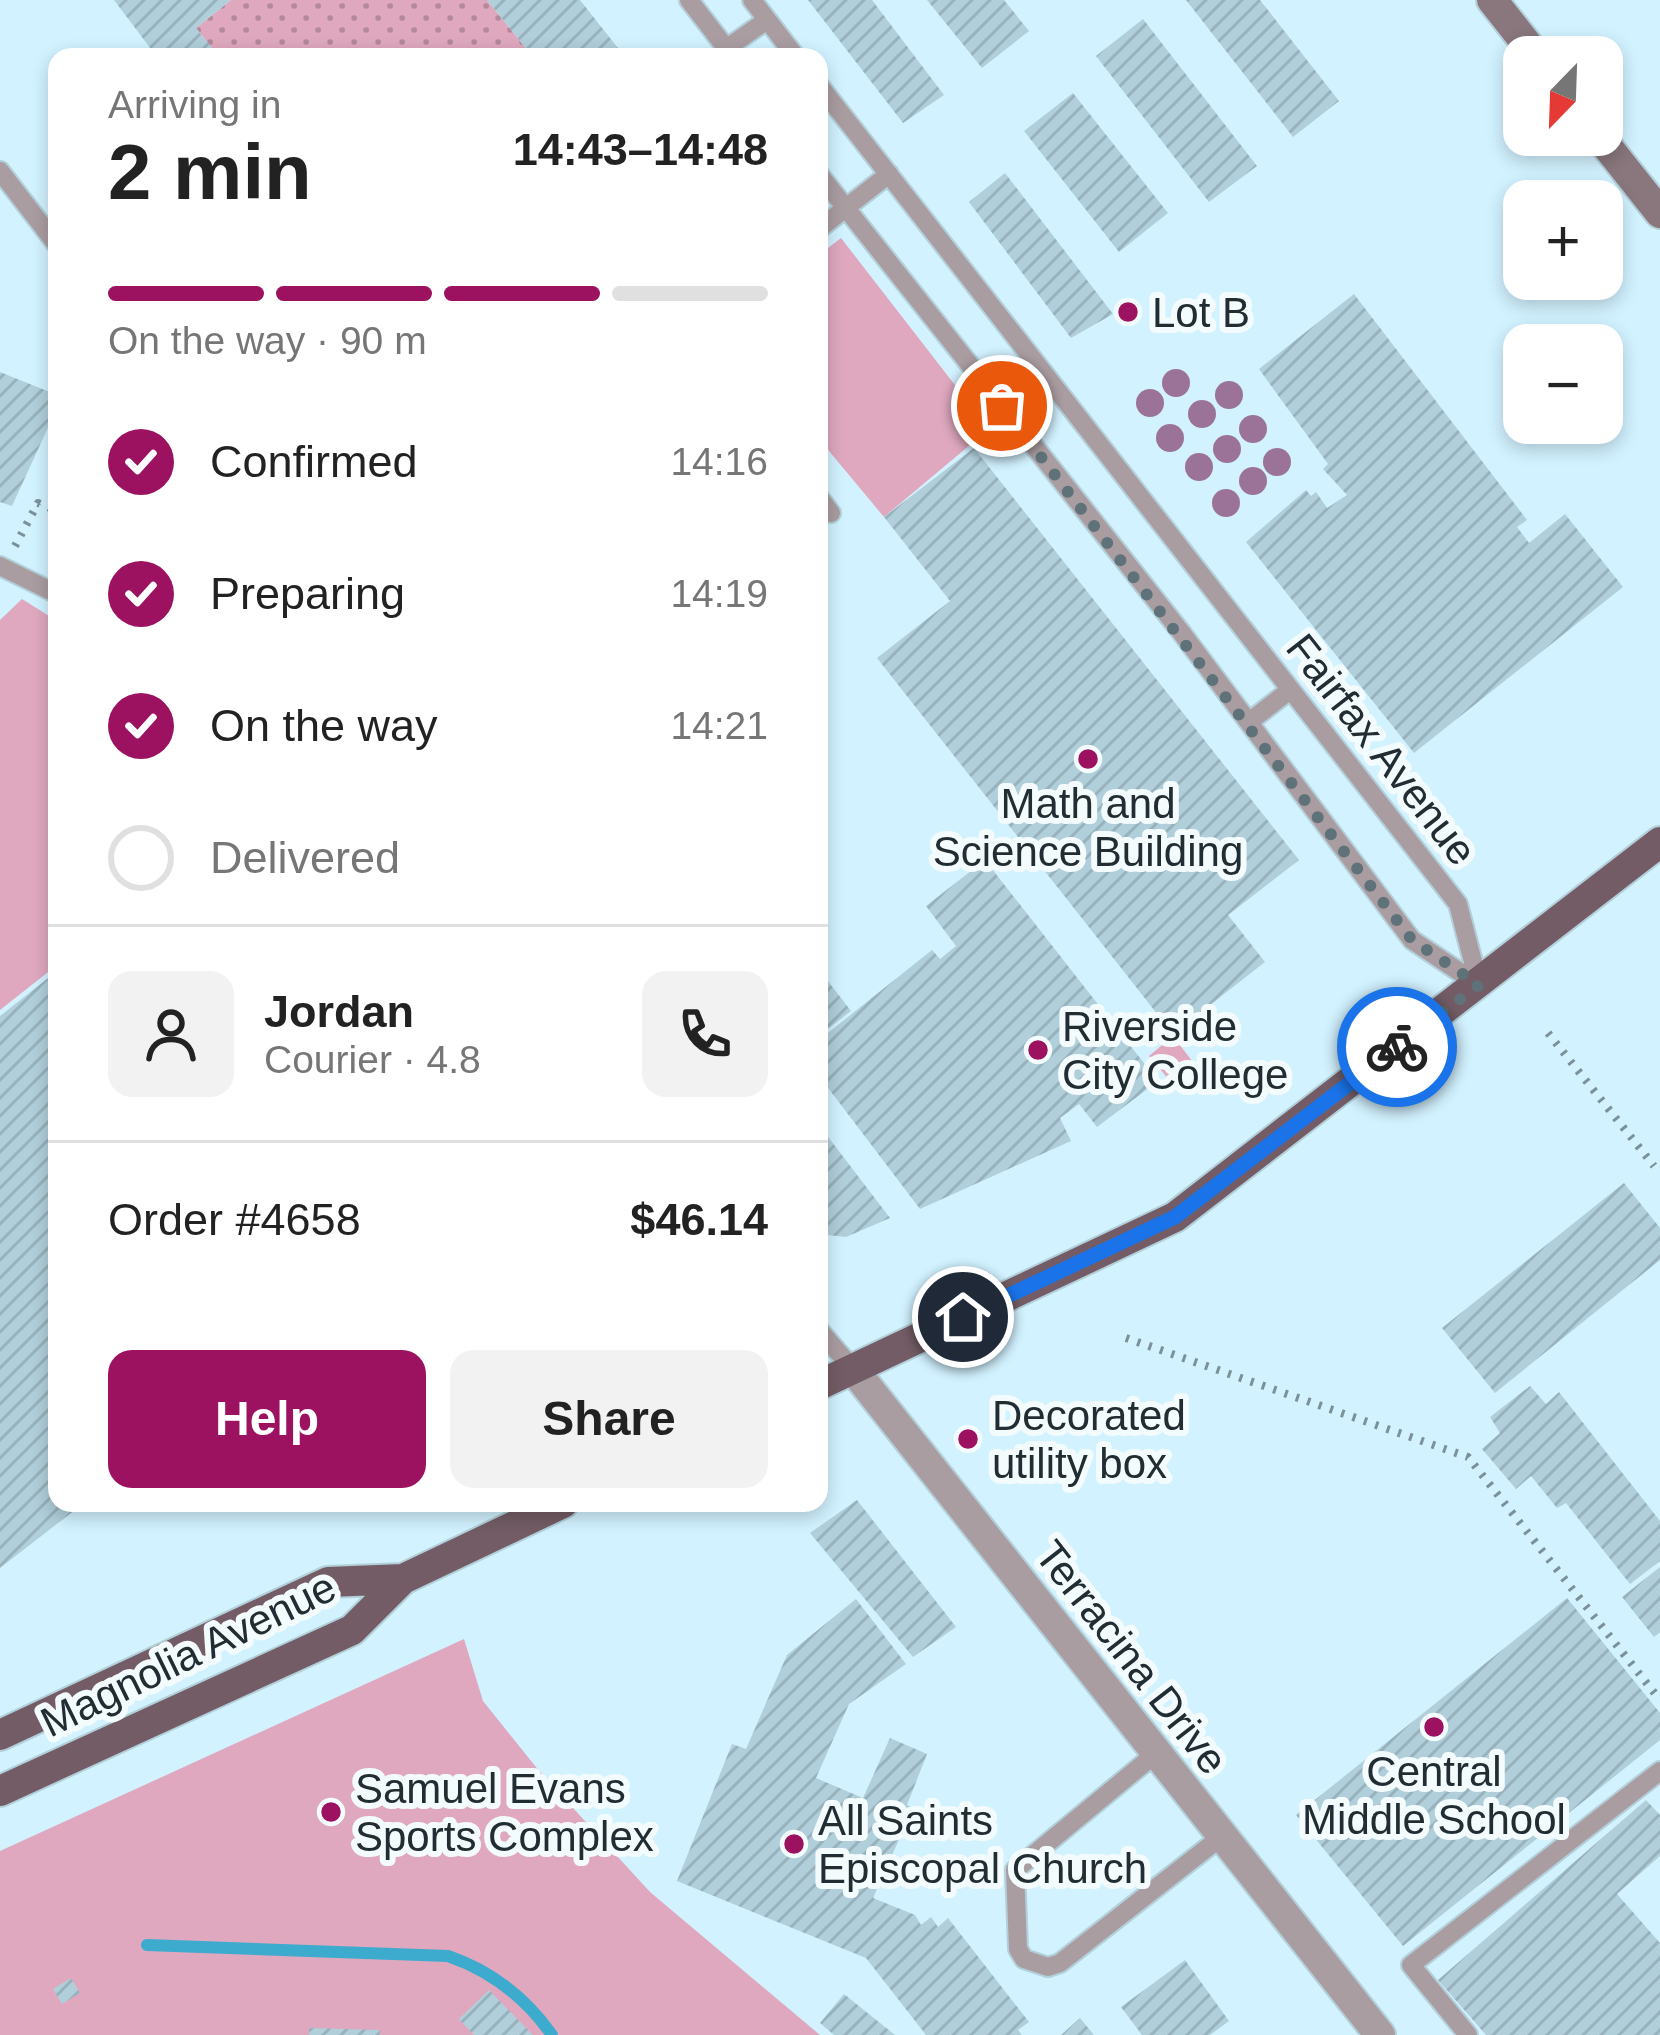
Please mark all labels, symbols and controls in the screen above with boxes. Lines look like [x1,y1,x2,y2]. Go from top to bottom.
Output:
north arrow [1503,36,1623,156]
map controls [1503,36,1623,444]
text: Arriving in [108,83,281,126]
text: 14:43–14:48 [513,124,768,175]
text: 2 min [108,128,312,216]
button: + [1503,180,1623,300]
place label: Lot B [1152,289,1250,336]
marker: Lot B [1115,299,1141,325]
text: On the way · 90 m [108,319,427,362]
button: − [1503,324,1623,444]
pin [951,355,1053,457]
icon: bag [969,373,1035,439]
icon: check [108,429,174,495]
text: Confirmed [210,436,418,487]
text: 14:16 [670,440,768,483]
icon: check [108,561,174,627]
text: Preparing [210,568,405,619]
text: 14:19 [670,572,768,615]
street label: Fairfax Avenue [1277,625,1486,874]
icon: check [108,693,174,759]
text: On the way [210,700,438,751]
text: 14:21 [670,704,768,747]
marker: Math and Science Building [1075,746,1101,772]
place label: Math and Science Building [933,780,1243,875]
text: Delivered [210,832,400,883]
button: person [108,971,234,1097]
button: phone [642,971,768,1097]
text: Jordan [264,986,414,1037]
courier [1337,987,1457,1107]
place label: Riverside City College [1062,1003,1288,1098]
icon: bike [1364,1014,1430,1080]
marker: Riverside City College [1025,1037,1051,1063]
text: Courier · 4.8 [264,1038,481,1081]
text: Order #4658 [108,1194,361,1245]
text: $46.14 [630,1194,768,1245]
pin [912,1266,1014,1368]
icon: home [930,1284,996,1350]
button: Help [108,1350,426,1488]
button: Share [450,1350,768,1488]
place label: Decorated utility box [992,1392,1186,1487]
marker: Decorated utility box [955,1426,981,1452]
street label: Terracina Drive [1026,1532,1237,1783]
street label: Magnolia Avenue [33,1563,343,1746]
marker: Central Middle School [1421,1714,1447,1740]
place label: Central Middle School [1302,1748,1566,1843]
place label: Samuel Evans Sports Complex [355,1765,654,1860]
place label: All Saints Episcopal Church [818,1797,1147,1892]
marker: Samuel Evans Sports Complex [318,1799,344,1825]
marker: All Saints Episcopal Church [781,1831,807,1857]

